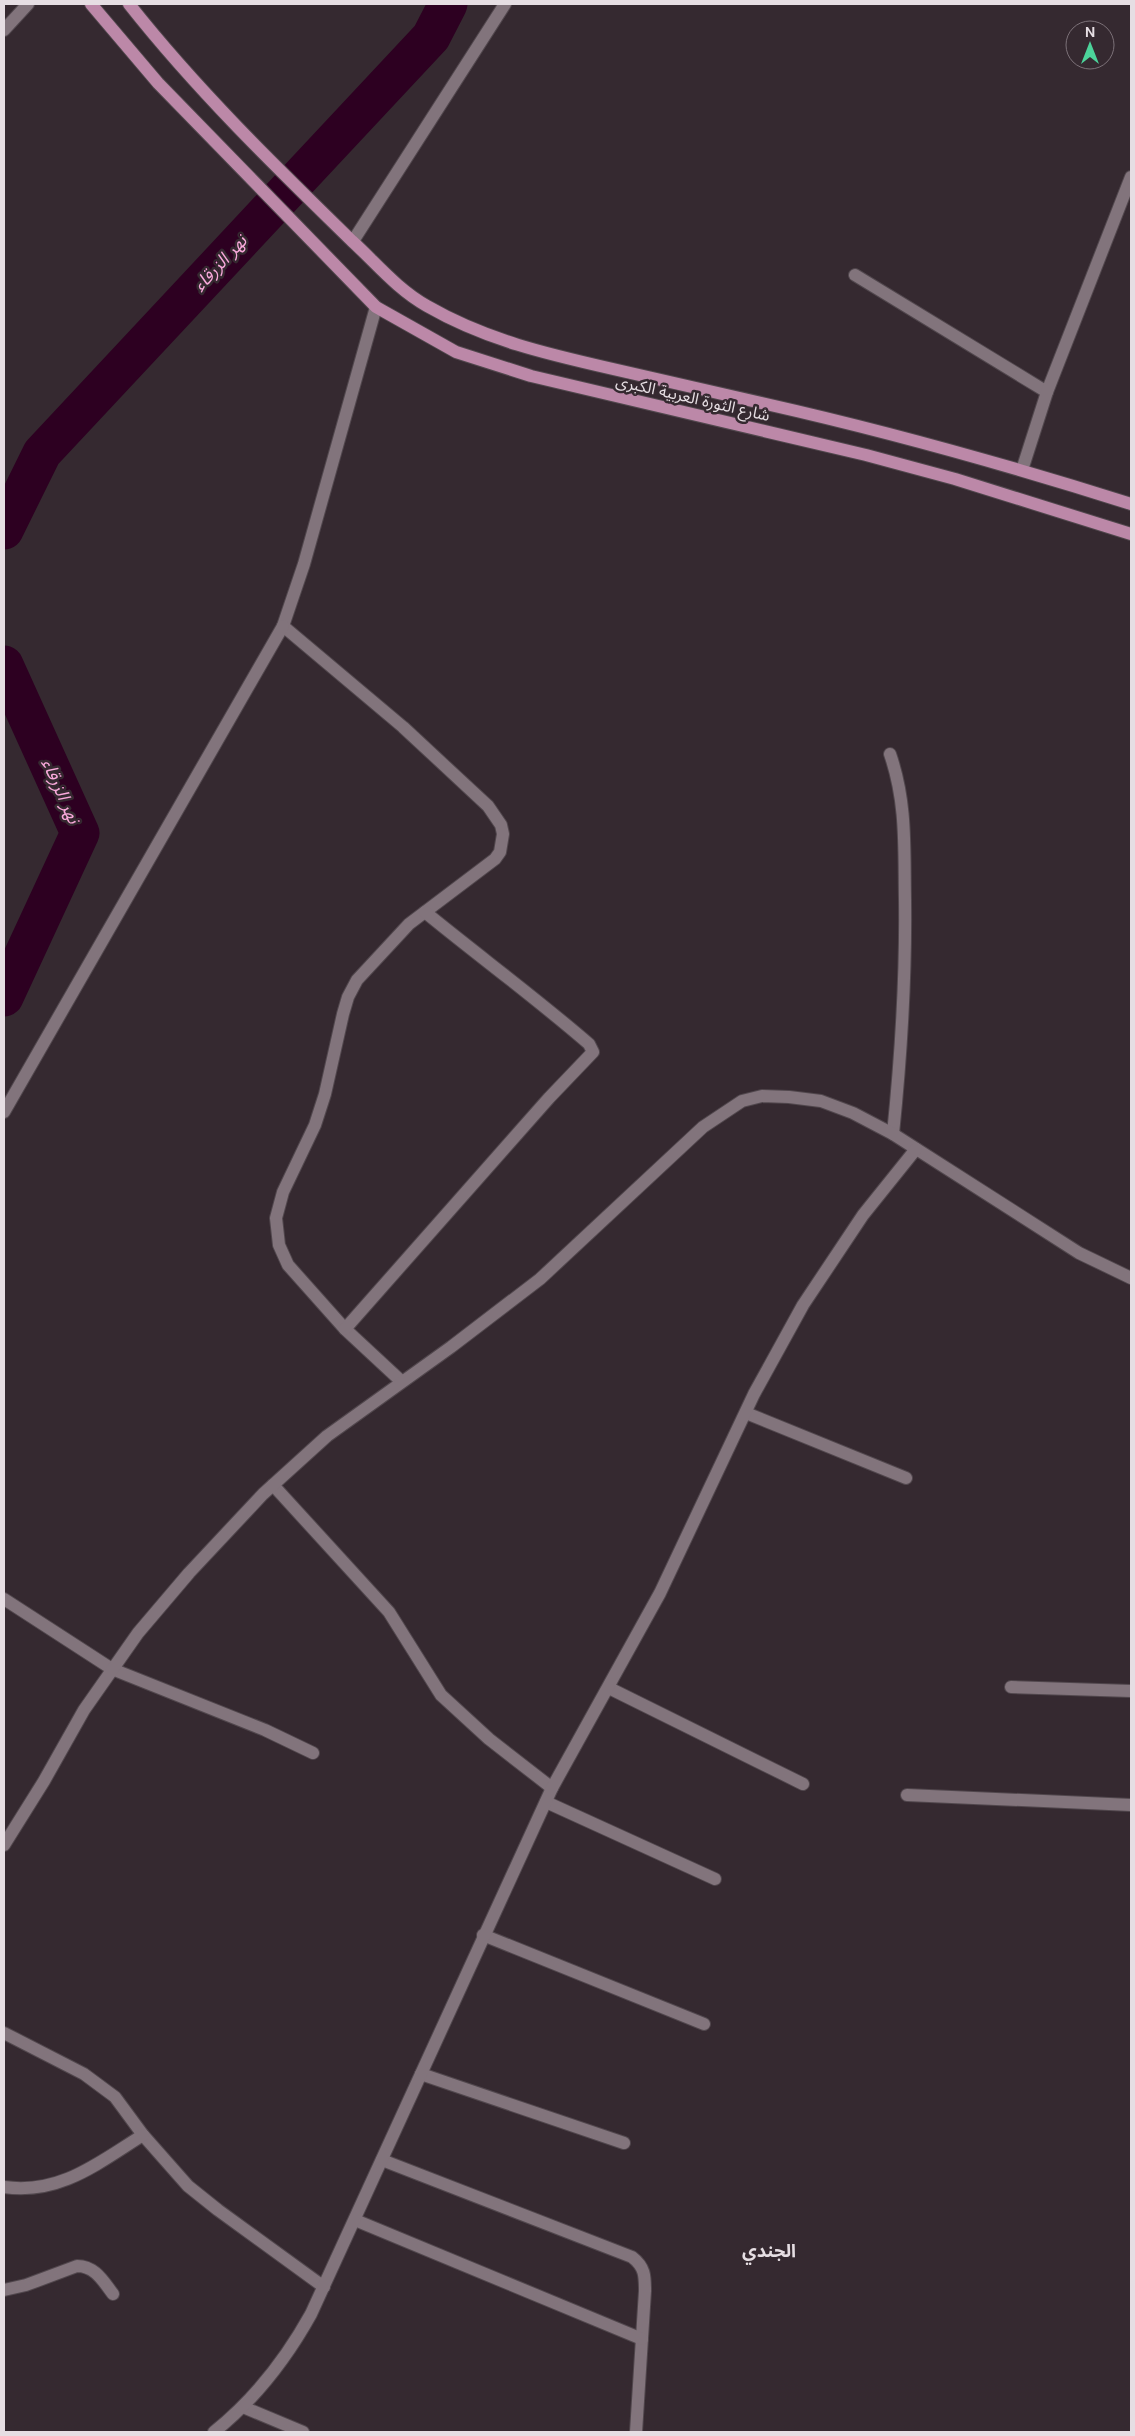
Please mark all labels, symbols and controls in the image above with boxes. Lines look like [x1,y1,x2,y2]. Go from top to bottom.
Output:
north arrow [1065,20,1115,70]
text: N [1085,23,1095,41]
water label: نهر الزرقاء [188,228,254,296]
street label: شارع الثورة العربية الكبرى [613,370,772,428]
water label: نهر الزرقاء [36,755,87,829]
district label: الجندي [742,2239,796,2265]

